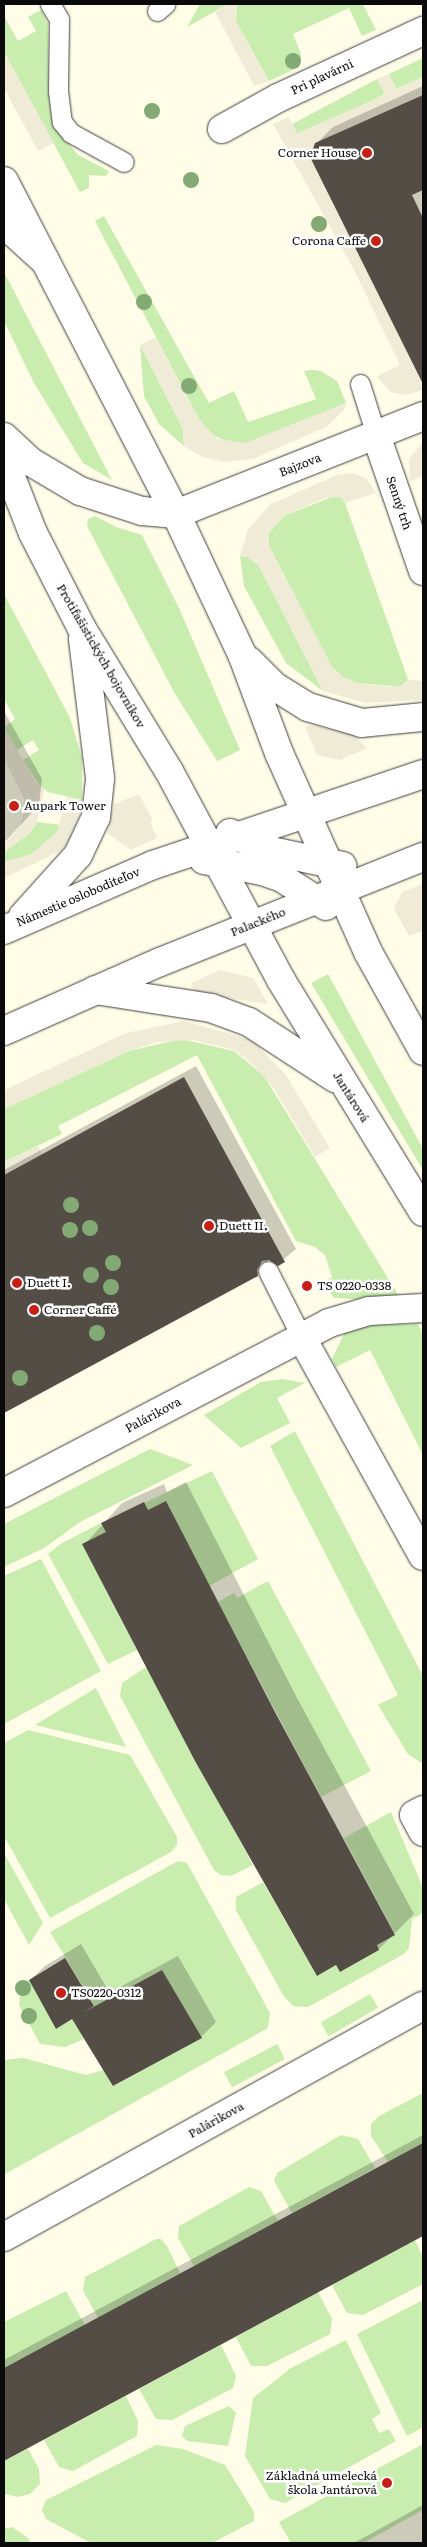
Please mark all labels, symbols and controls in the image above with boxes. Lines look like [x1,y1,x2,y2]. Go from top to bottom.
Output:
street label: Pri plavárni [288,56,356,98]
place label: Corner House [278,146,357,160]
marker: Corner House [361,147,373,159]
place label: Corona Caffe [292,234,366,248]
marker: Corona Caffe [370,235,382,247]
street label: Bajzova [277,450,323,480]
street label: Senný trh [383,474,415,532]
street label: Protifašistických bojovníkov [54,581,148,731]
place label: Aupark Tower [24,799,106,813]
marker: Aupark Tower [8,800,20,812]
street label: Námestie osloboditeľov [14,864,142,930]
street label: Palackého [228,904,288,940]
street label: Jantárová [330,1069,372,1125]
place label: Duett II. [219,1219,268,1233]
marker: Duett II. [203,1220,215,1232]
place label: Duett I. [27,1276,71,1290]
marker: Duett I. [11,1277,23,1289]
place label: TS 0220-0338 [317,1279,391,1293]
marker: TS 0220-0338 [301,1280,313,1292]
place label: Corner Caffé [44,1303,116,1317]
marker: Corner Caffé [28,1304,40,1316]
street label: Palárikova [123,1394,183,1436]
place label: TS0220-0312 [71,1986,141,2000]
marker: TS0220-0312 [55,1987,67,1999]
street label: Palárikova [186,2099,246,2141]
place label: Základná umelecká škola Jantárová [266,2469,377,2497]
marker: Základná umelecká škola Jantárová [381,2477,393,2489]

